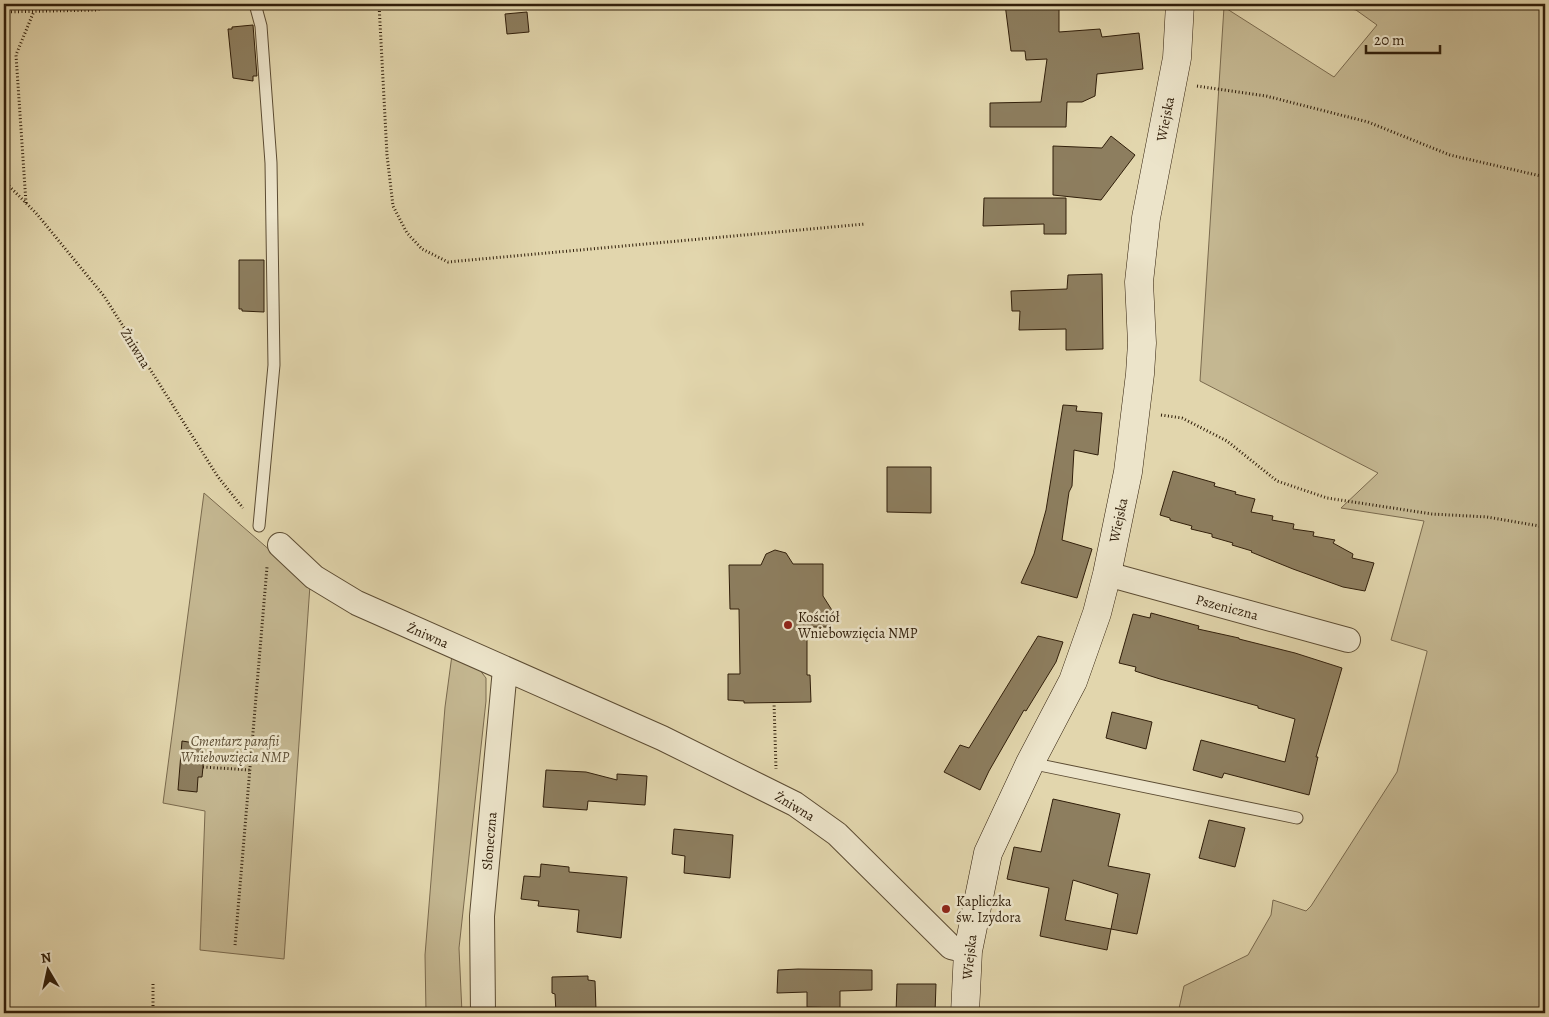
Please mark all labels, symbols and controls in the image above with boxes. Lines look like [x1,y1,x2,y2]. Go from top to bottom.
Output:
scale bar [1366,22,1440,54]
text: 20 m [1374,30,1405,50]
street label: Wiejska [1152,95,1179,144]
street label: Żniwna [116,325,155,372]
street label: Wiejska [1104,496,1133,545]
street label: Pszeniczna [1193,590,1261,625]
place label: Kościół Wniebowzięcia NMP [797,608,918,643]
street label: Żniwna [404,618,452,653]
marker: Kościół Wniebowzięcia NMP [782,619,794,631]
park label: Cmentarz parafii Wniebowzięcia NMP [181,732,290,767]
street label: Żniwna [771,787,819,826]
street label: Słoneczna [477,811,502,871]
place label: Kapliczka św. Izydora [956,892,1022,927]
marker: Kapliczka św. Izydora [940,903,952,915]
street label: Wiejska [958,933,981,981]
north arrow [22,944,72,994]
text: N [40,947,53,968]

